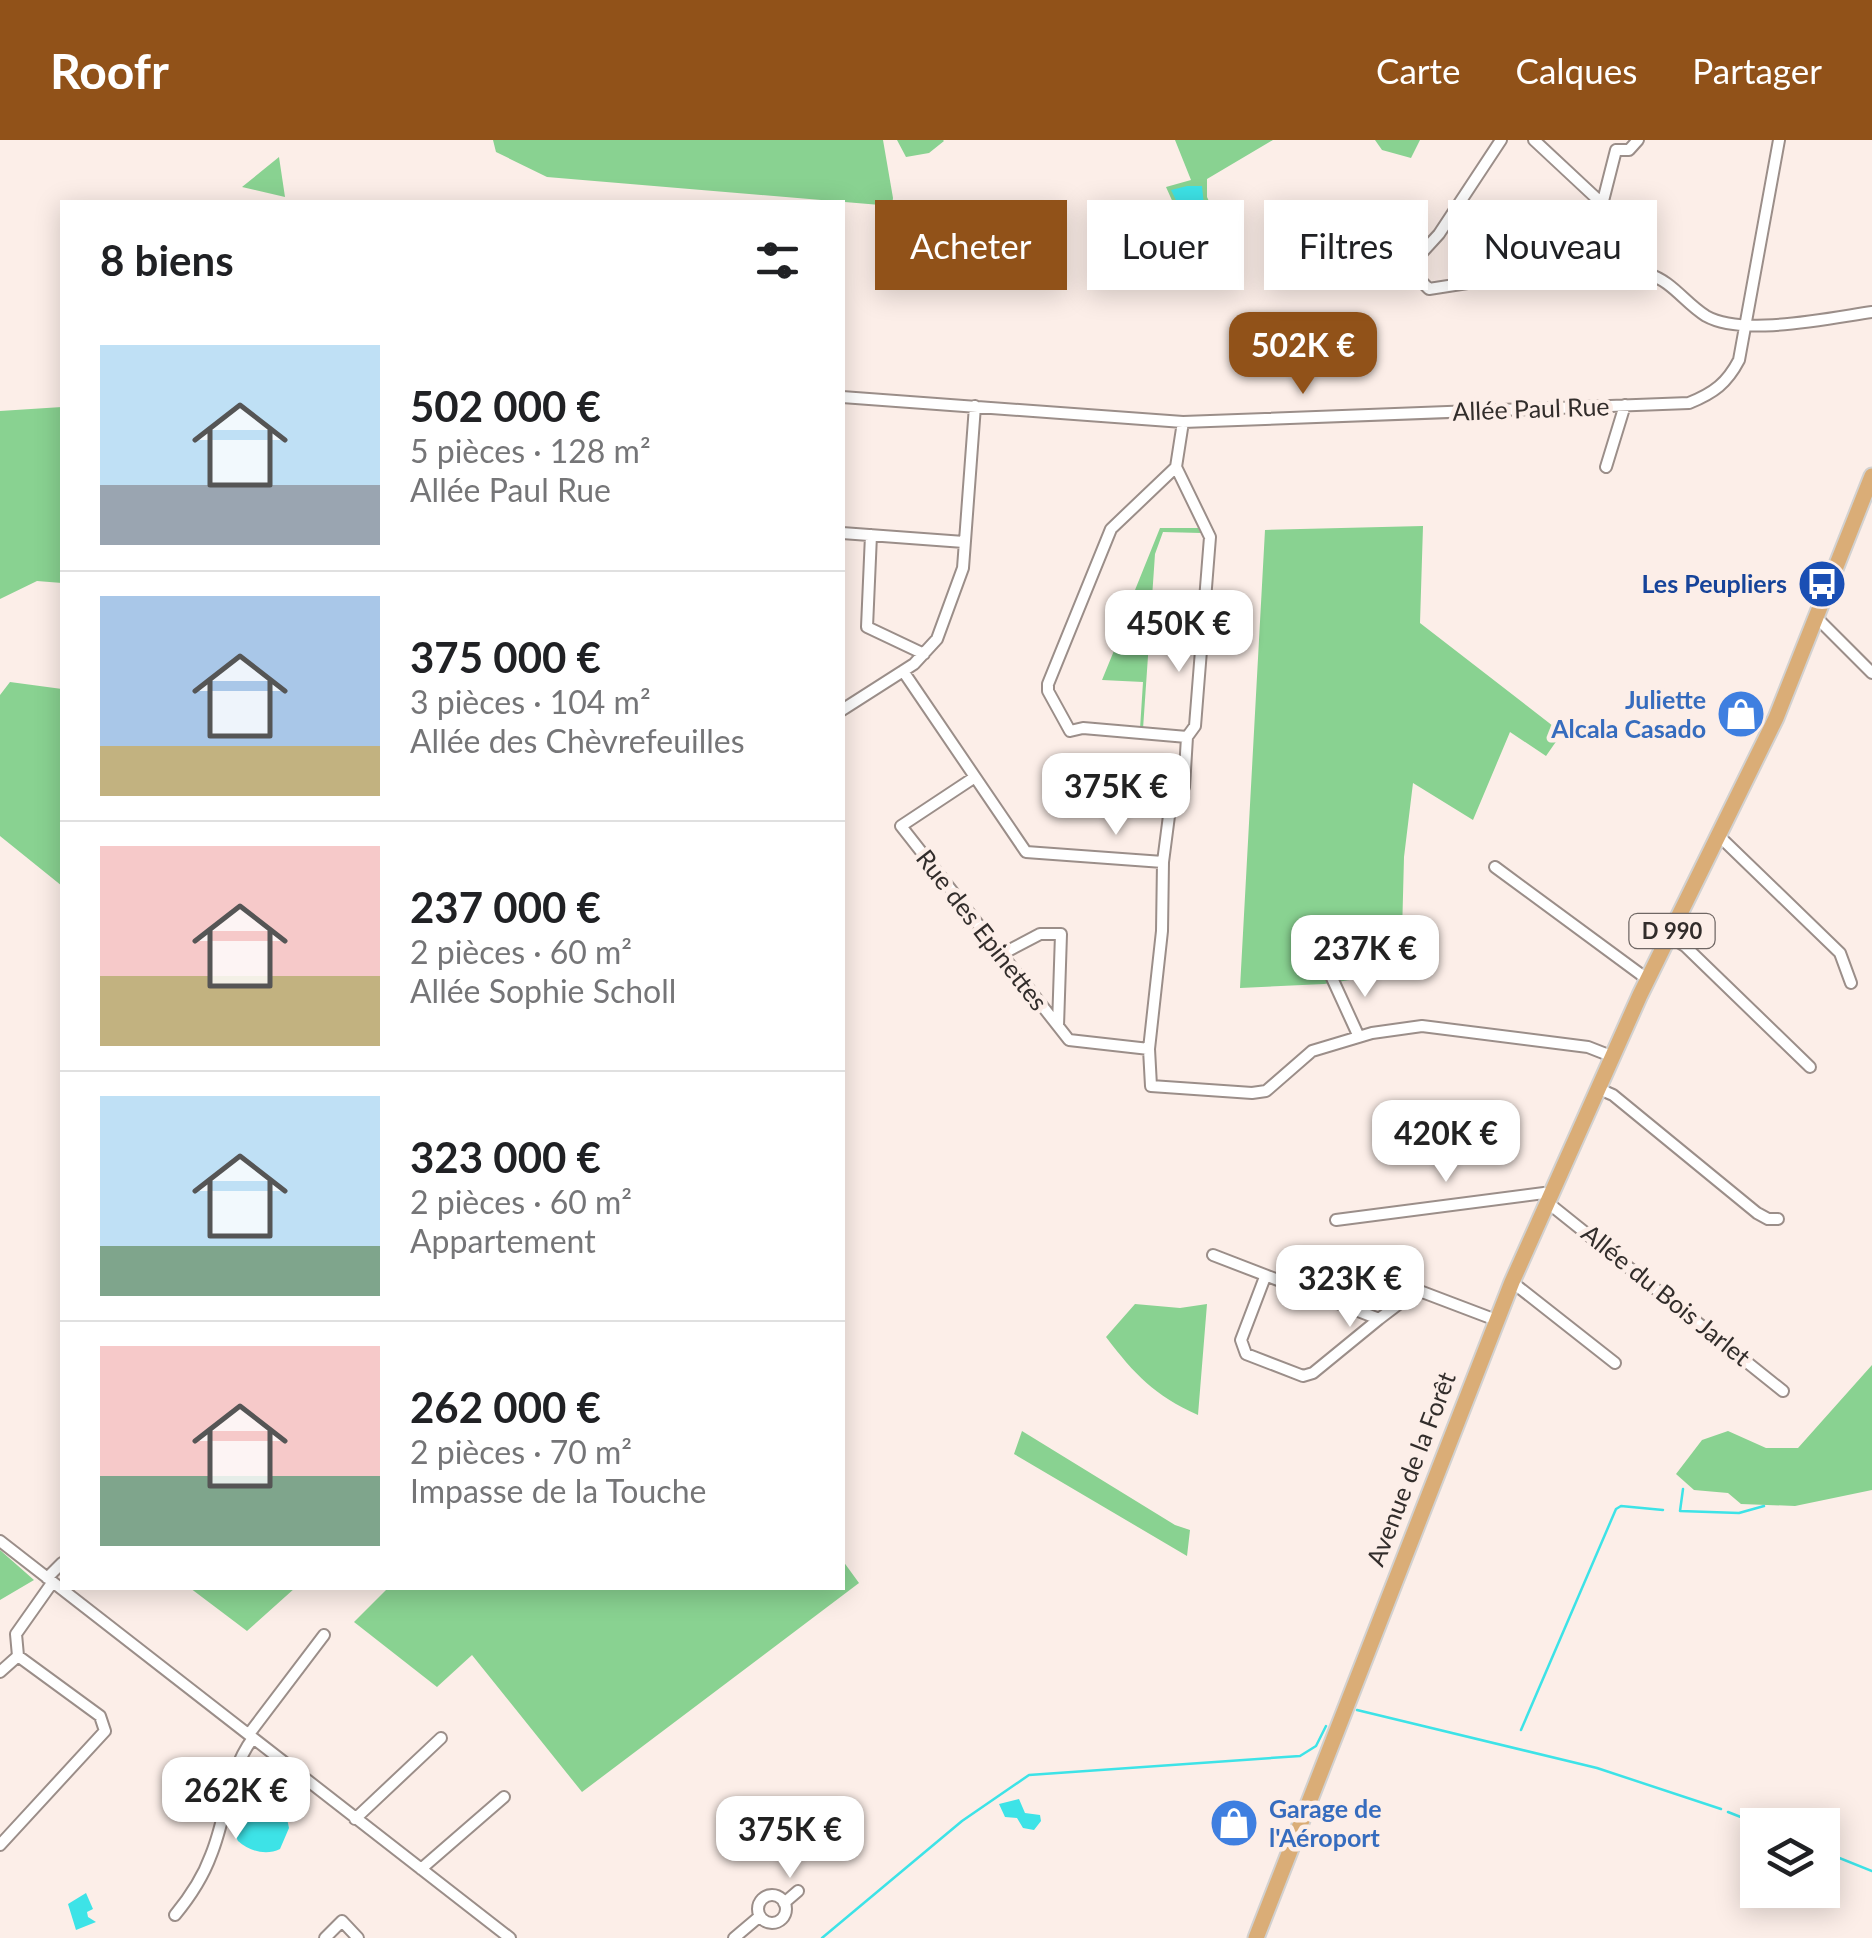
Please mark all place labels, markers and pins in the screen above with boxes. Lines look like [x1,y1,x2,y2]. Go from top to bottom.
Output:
pin: 502K € [1222,312,1384,397]
bus stop icon: Les Peupliers [1796,558,1848,610]
place label: Les Peupliers [1642,568,1787,598]
pin: 450K € [1098,590,1260,675]
place label: Juliette Alcala Casado [1550,684,1706,743]
shop icon: Juliette Alcala Casado [1715,688,1767,740]
pin: 375K € [1035,753,1197,838]
pin: 237K € [1284,915,1446,1000]
pin: 420K € [1365,1100,1527,1185]
pin: 323K € [1269,1245,1431,1330]
pin: 262K € [155,1757,317,1842]
place label: Garage de l'Aéroport [1269,1793,1382,1852]
pin: 375K € [709,1796,871,1881]
shop icon: Garage de l'Aéroport [1208,1797,1260,1849]

